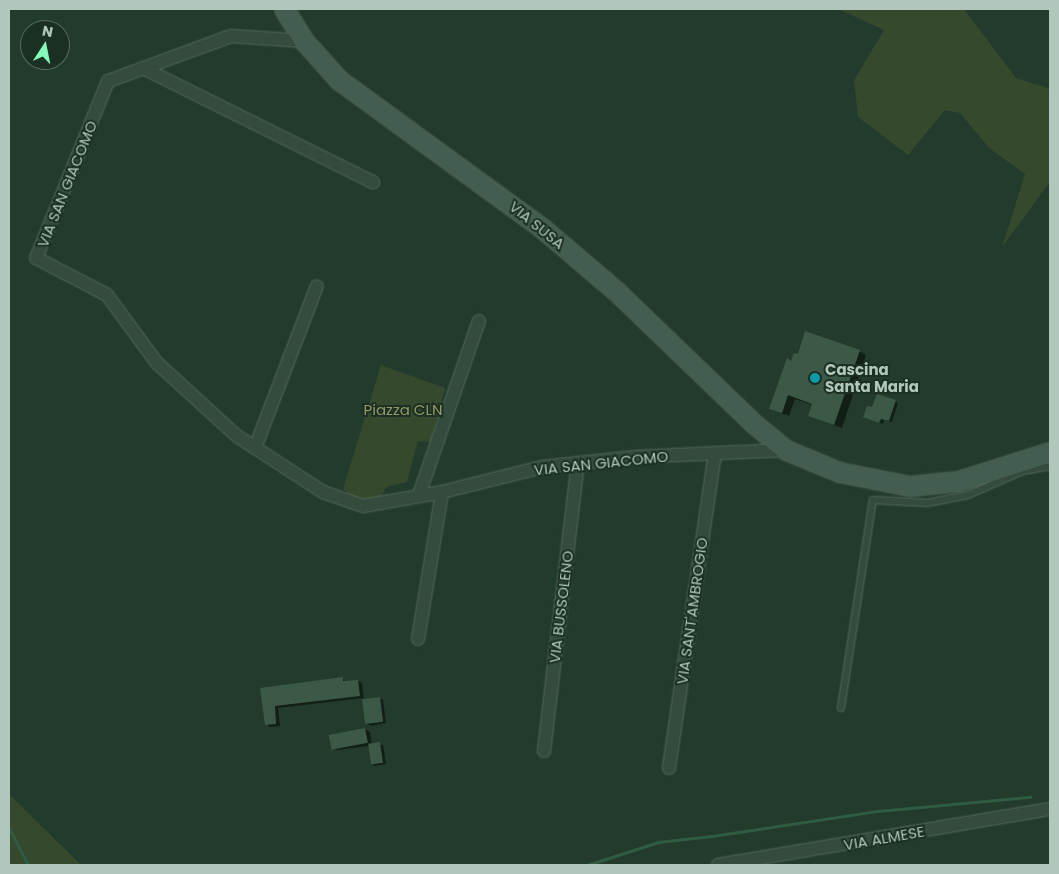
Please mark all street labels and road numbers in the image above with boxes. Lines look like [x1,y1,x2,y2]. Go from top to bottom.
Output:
street label: VIA SAN GIACOMO [33,118,101,250]
street label: VIA SUSA [506,197,568,253]
street label: VIA SAN GIACOMO [533,447,669,479]
street label: VIA SANT'AMBROGIO [673,536,711,686]
street label: VIA BUSSOLENO [545,550,577,664]
street label: VIA ALMESE [842,822,926,854]

